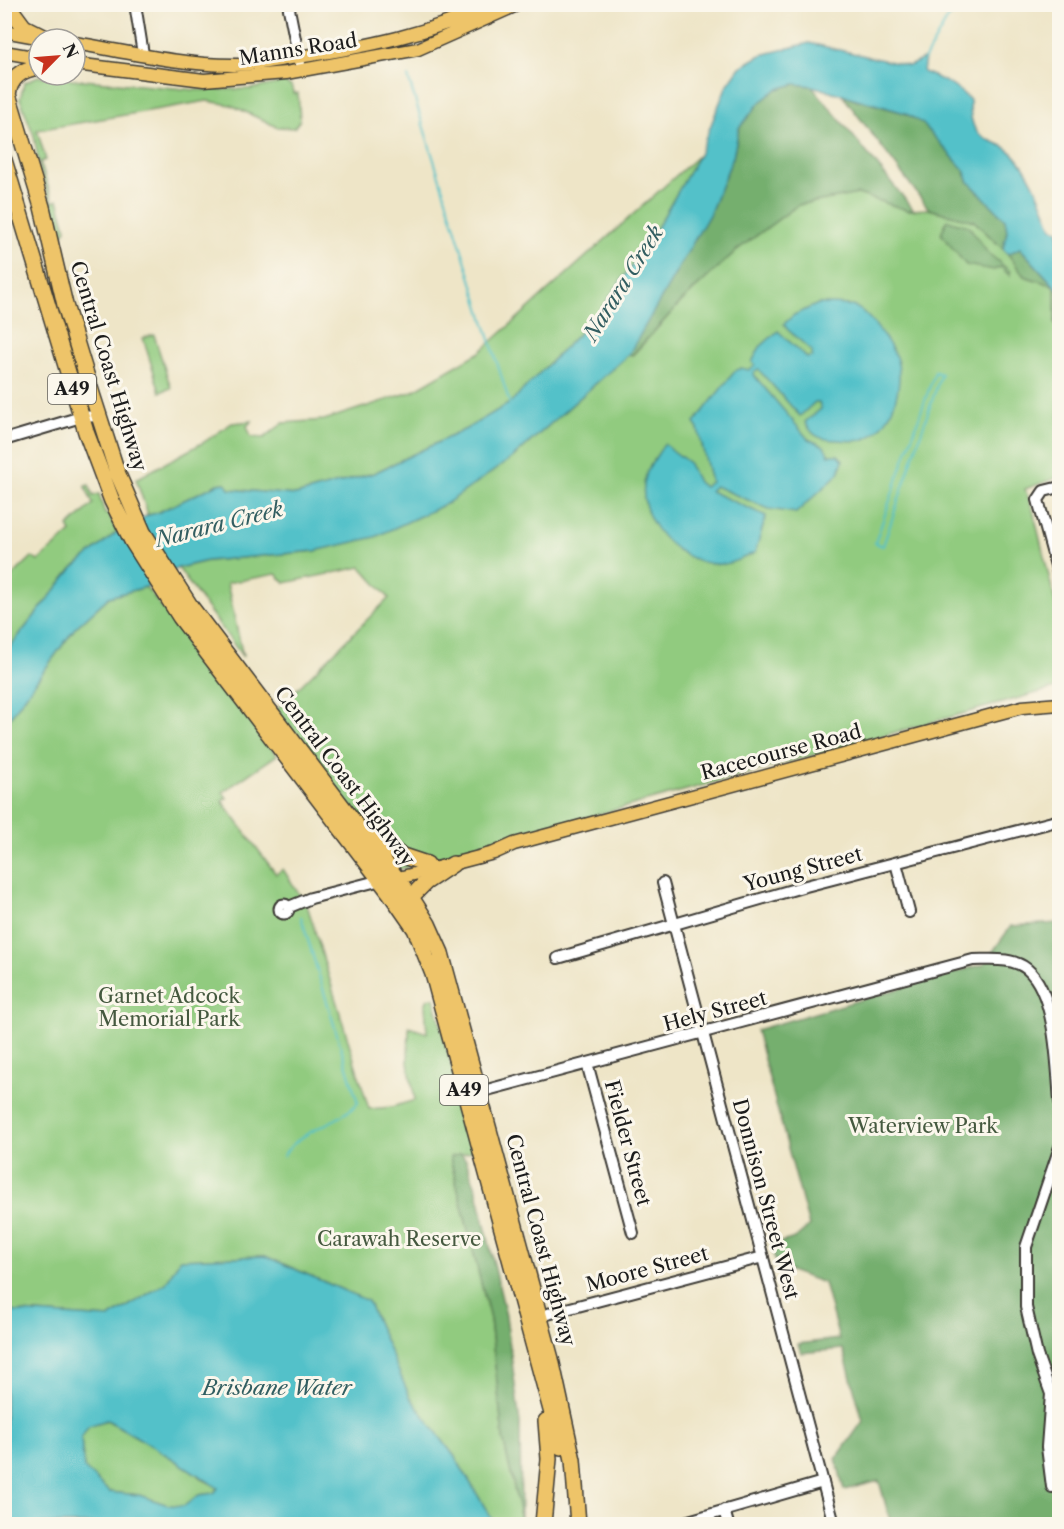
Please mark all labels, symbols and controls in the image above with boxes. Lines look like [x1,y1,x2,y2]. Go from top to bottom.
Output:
north arrow [27,27,87,87]
street label: Manns Road [237,28,359,70]
text: N [59,40,83,61]
water label: Narara Creek [577,221,668,347]
street label: Central Coast Highway [66,258,153,475]
road number: A49 [48,374,96,404]
water label: Narara Creek [151,496,286,552]
street label: Central Coast Highway [270,682,421,871]
street label: Racecourse Road [698,719,864,785]
street label: Young Street [740,842,865,897]
park label: Garnet Adcock Memorial Park [98,984,241,1031]
street label: Hely Street [661,986,769,1036]
road number: A49 [440,1075,488,1105]
street label: Fielder Street [600,1077,656,1209]
street label: Donnison Street West [728,1096,804,1302]
park label: Waterview Park [847,1114,999,1138]
street label: Central Coast Highway [501,1131,581,1349]
park label: Carawah Reserve [317,1227,481,1251]
street label: Moore Street [583,1241,711,1297]
water label: Brisbane Water [200,1375,353,1400]

